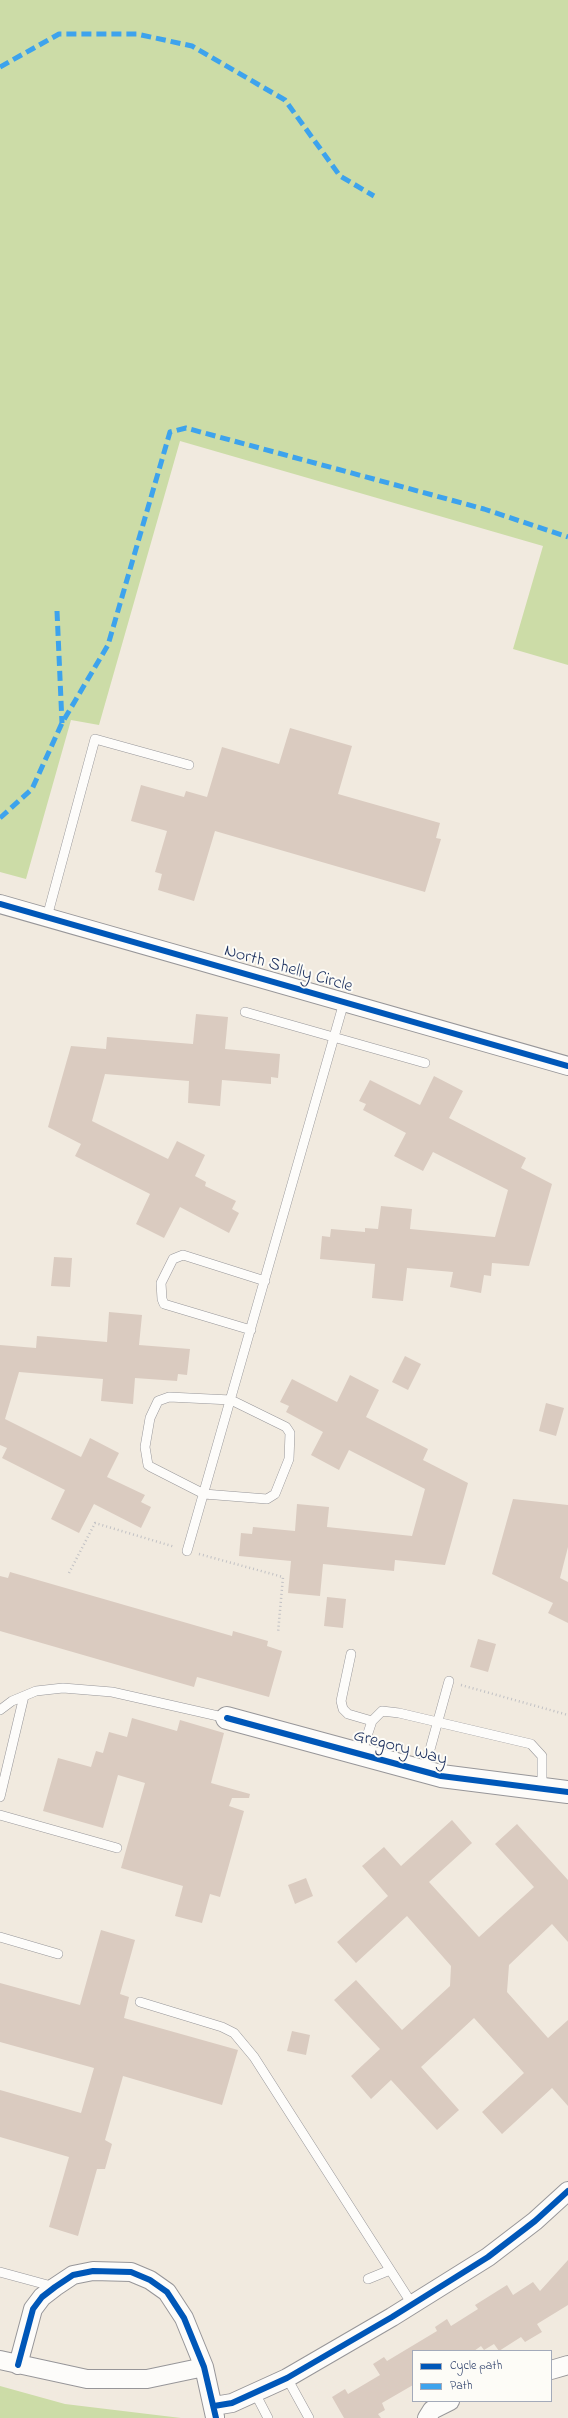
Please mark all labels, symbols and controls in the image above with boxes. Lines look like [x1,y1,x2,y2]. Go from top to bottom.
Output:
street label: North Shelly Circle [221,941,355,999]
street label: Gregory Way [351,1726,449,1772]
legend [412,2350,552,2402]
text: Cycle path [450,2357,502,2375]
text: Path [450,2377,472,2395]

